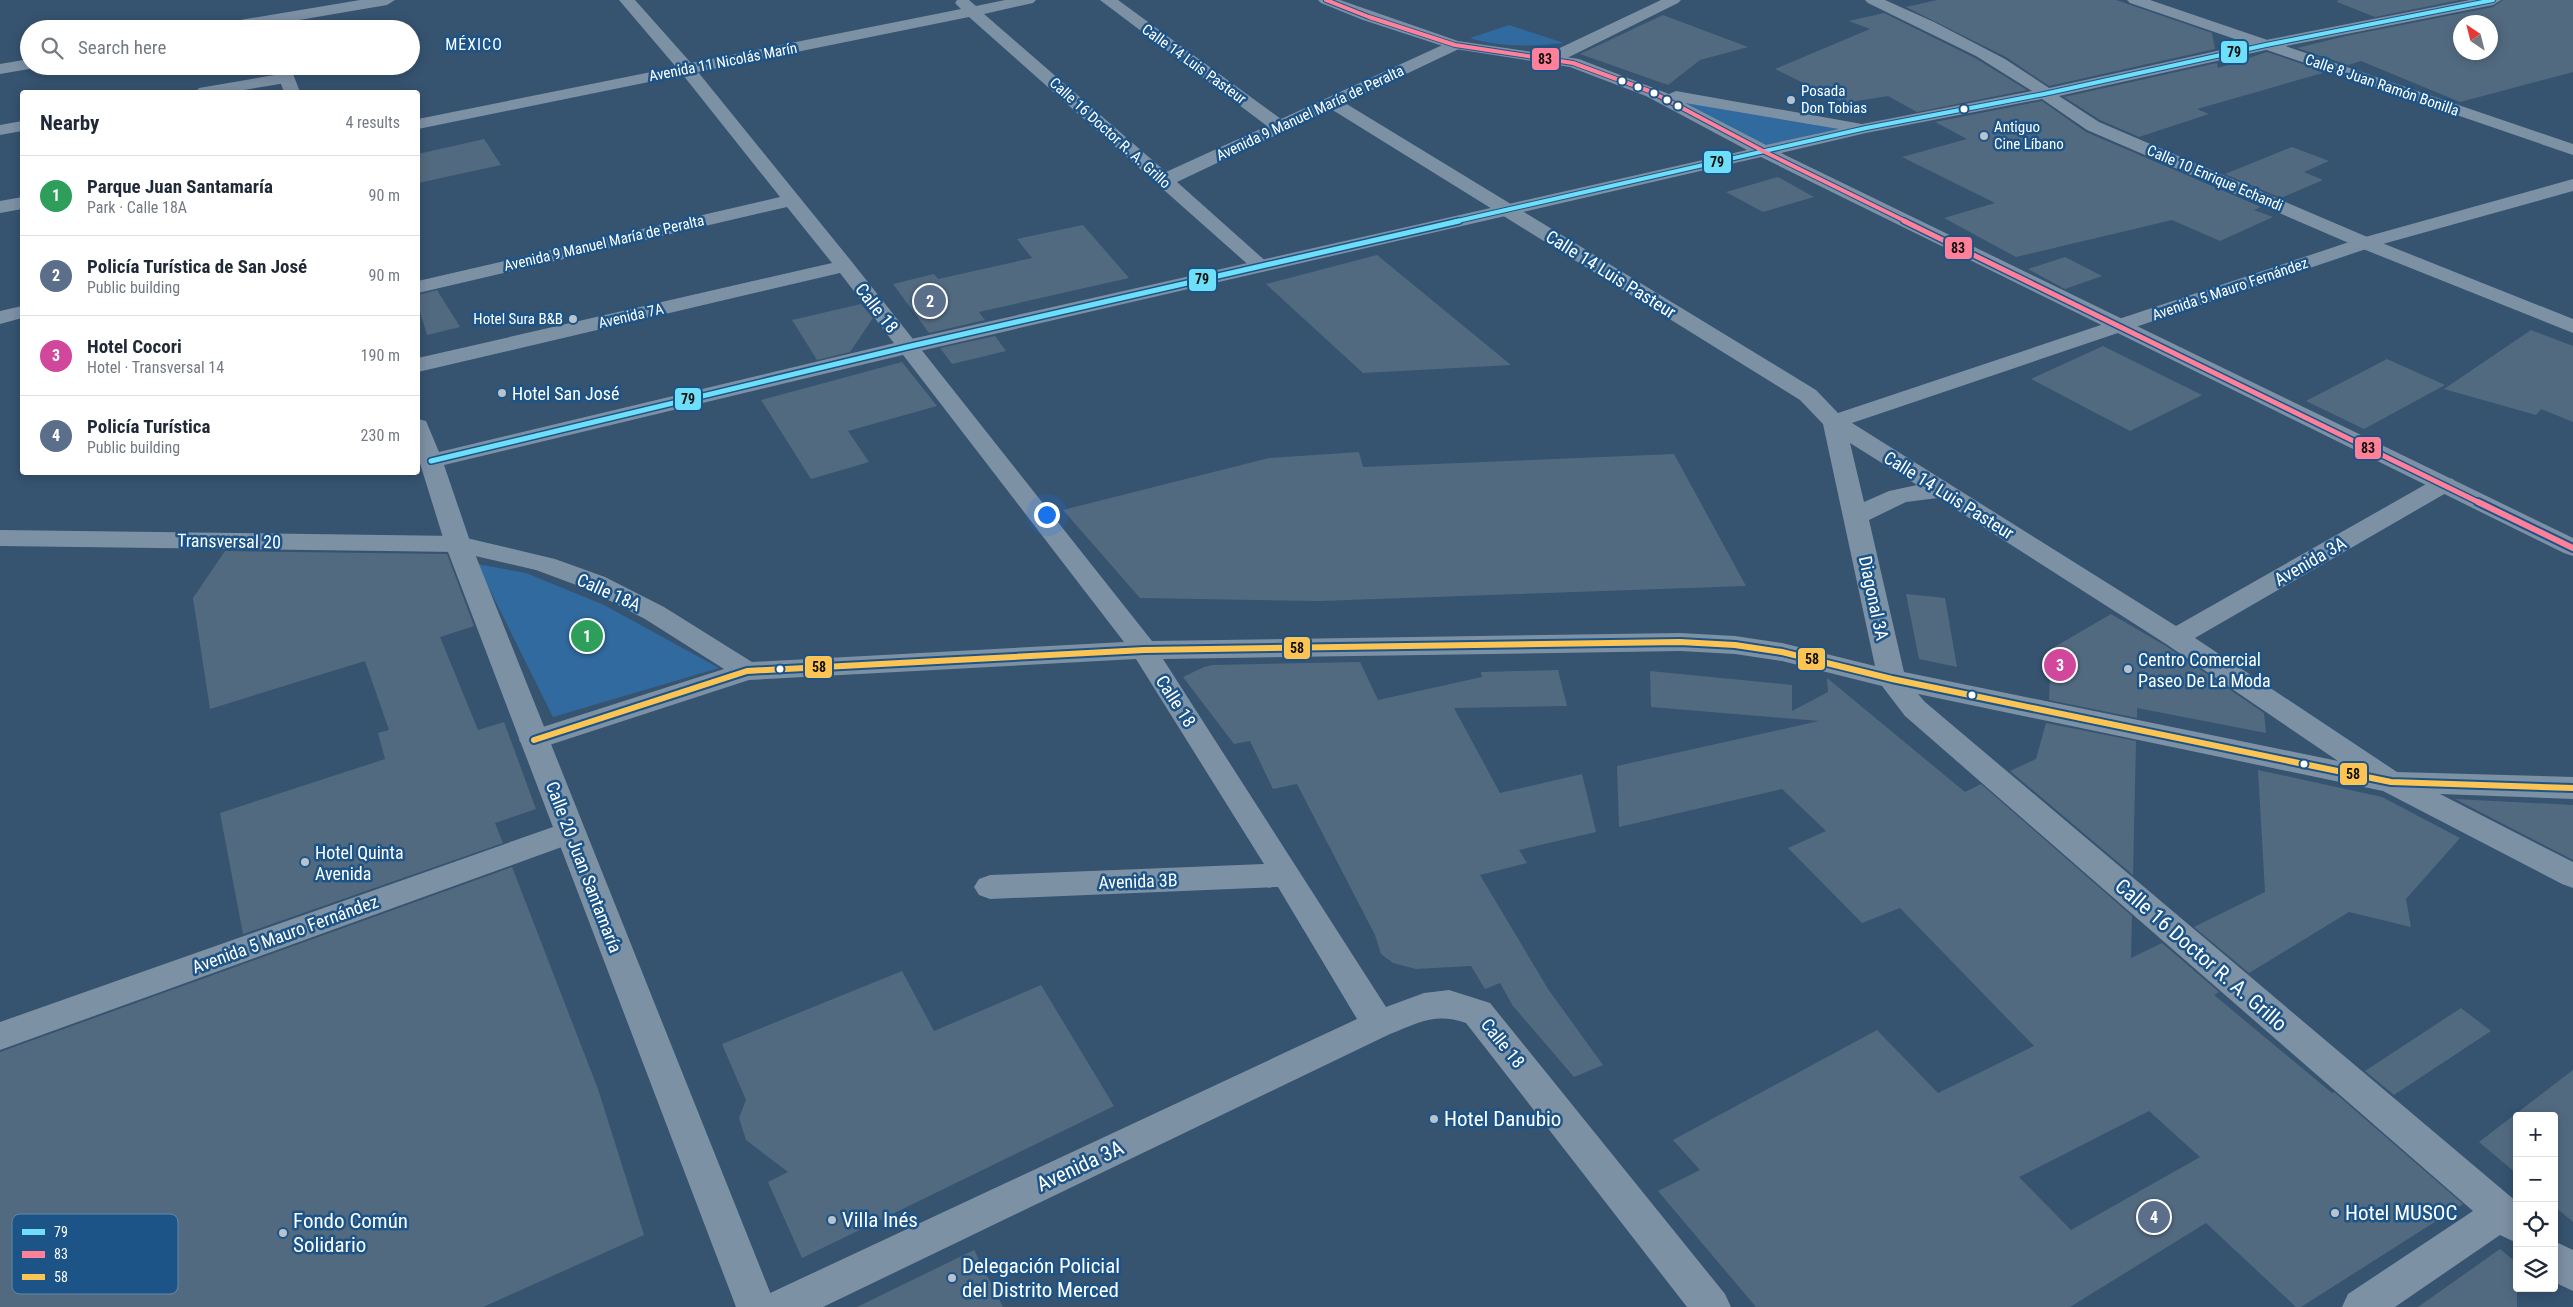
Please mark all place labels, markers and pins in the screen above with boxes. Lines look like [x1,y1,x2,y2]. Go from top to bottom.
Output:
unlabelled marker [1617,76,1627,86]
unlabelled marker [1633,82,1643,92]
place label: Posada Don Tobias [1801,82,1867,117]
unlabelled marker [1649,88,1659,98]
marker: Posada Don Tobias [1785,94,1797,106]
unlabelled marker [1662,95,1672,105]
unlabelled marker [1673,101,1683,111]
unlabelled marker [1959,104,1969,114]
place label: Antiguo Cine Líbano [1994,118,2064,153]
marker: Antiguo Cine Líbano [1978,130,1990,142]
pin: 2 [914,282,946,320]
place label: Hotel Sura B&B [473,310,563,328]
marker: Hotel Sura B&B [567,313,579,325]
place label: Hotel San José [512,383,619,404]
marker: Hotel San José [496,387,508,399]
pin: 1 [571,617,603,655]
pin: 3 [2044,646,2076,684]
place label: Centro Comercial Paseo De La Moda [2138,649,2271,691]
marker: Centro Comercial Paseo De La Moda [2122,663,2134,675]
unlabelled marker [775,664,785,674]
unlabelled marker [1967,690,1977,700]
unlabelled marker [2299,759,2309,769]
place label: Hotel Quinta Avenida [315,842,404,884]
marker: Hotel Quinta Avenida [299,856,311,868]
place label: Hotel Danubio [1444,1107,1561,1131]
marker: Hotel Danubio [1428,1113,1440,1125]
pin: 4 [2138,1198,2170,1236]
place label: Hotel MUSOC [2345,1201,2457,1225]
marker: Hotel MUSOC [2329,1207,2341,1219]
place label: Villa Inés [842,1208,918,1232]
place label: Fondo Común Solidario [293,1209,408,1257]
marker: Villa Inés [826,1214,838,1226]
marker: Fondo Común Solidario [277,1227,289,1239]
place label: Delegación Policial del Distrito Merced [962,1254,1120,1302]
marker: Delegación Policial del Distrito Merced [946,1272,958,1284]

